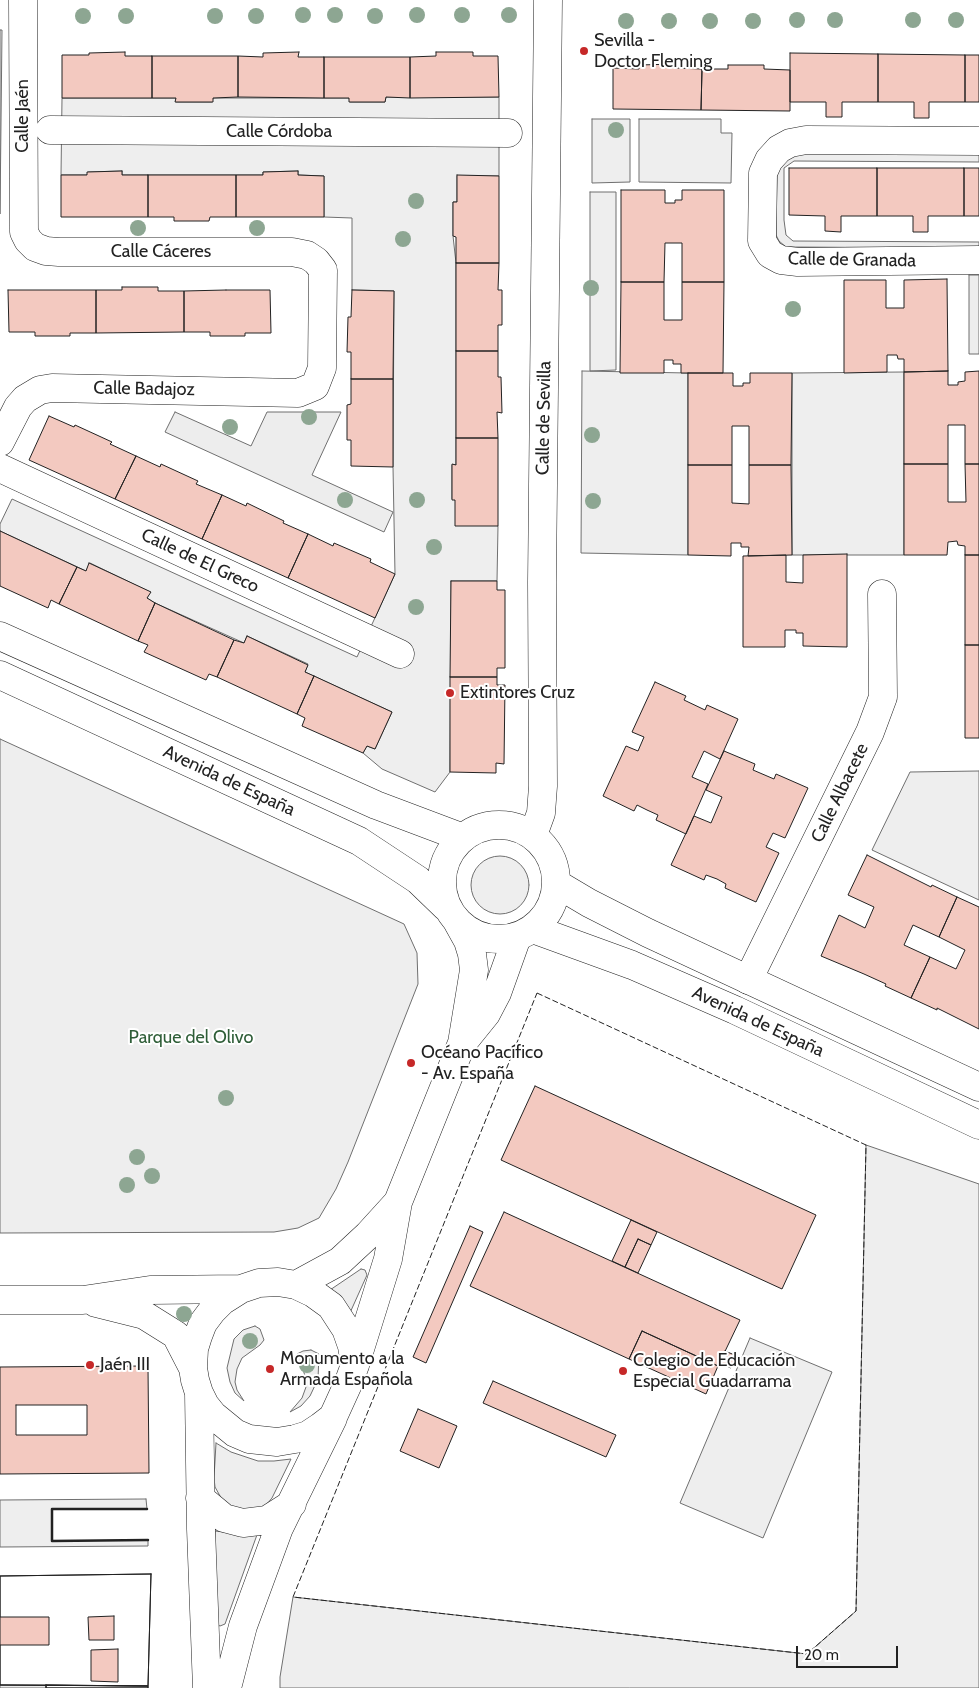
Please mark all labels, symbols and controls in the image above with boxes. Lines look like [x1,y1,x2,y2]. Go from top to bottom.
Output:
place label: Sevilla - Doctor Fleming [594,30,712,72]
marker: Sevilla - Doctor Fleming [578,45,590,57]
street label: Calle Jaén [12,79,34,153]
street label: Calle Córdoba [226,121,332,143]
street label: Calle Cáceres [111,241,211,263]
street label: Calle de Granada [788,248,916,272]
street label: Calle de Sevilla [532,361,556,475]
street label: Calle Badajoz [93,377,195,401]
street label: Calle de El Greco [138,524,262,598]
place label: Extintores Cruz [460,682,575,704]
marker: Extintores Cruz [444,687,456,699]
street label: Calle Albacete [807,740,873,846]
street label: Avenida de España [160,741,298,821]
street label: Avenida de España [689,982,827,1062]
park label: Parque del Olivo [129,1027,253,1049]
place label: Océano Pacífico - Av. España [421,1042,543,1084]
marker: Océano Pacífico - Av. España [405,1057,417,1069]
place label: Monumento a la Armada Española [280,1348,413,1390]
place label: Colegio de Educación Especial Guadarrama [633,1350,795,1392]
place label: Jaén III [100,1354,150,1376]
marker: Jaén III [84,1359,96,1371]
marker: Monumento a la Armada Española [264,1363,276,1375]
marker: Colegio de Educación Especial Guadarrama [617,1365,629,1377]
scale bar [799,1636,902,1668]
text: 20 m [804,1646,839,1664]

